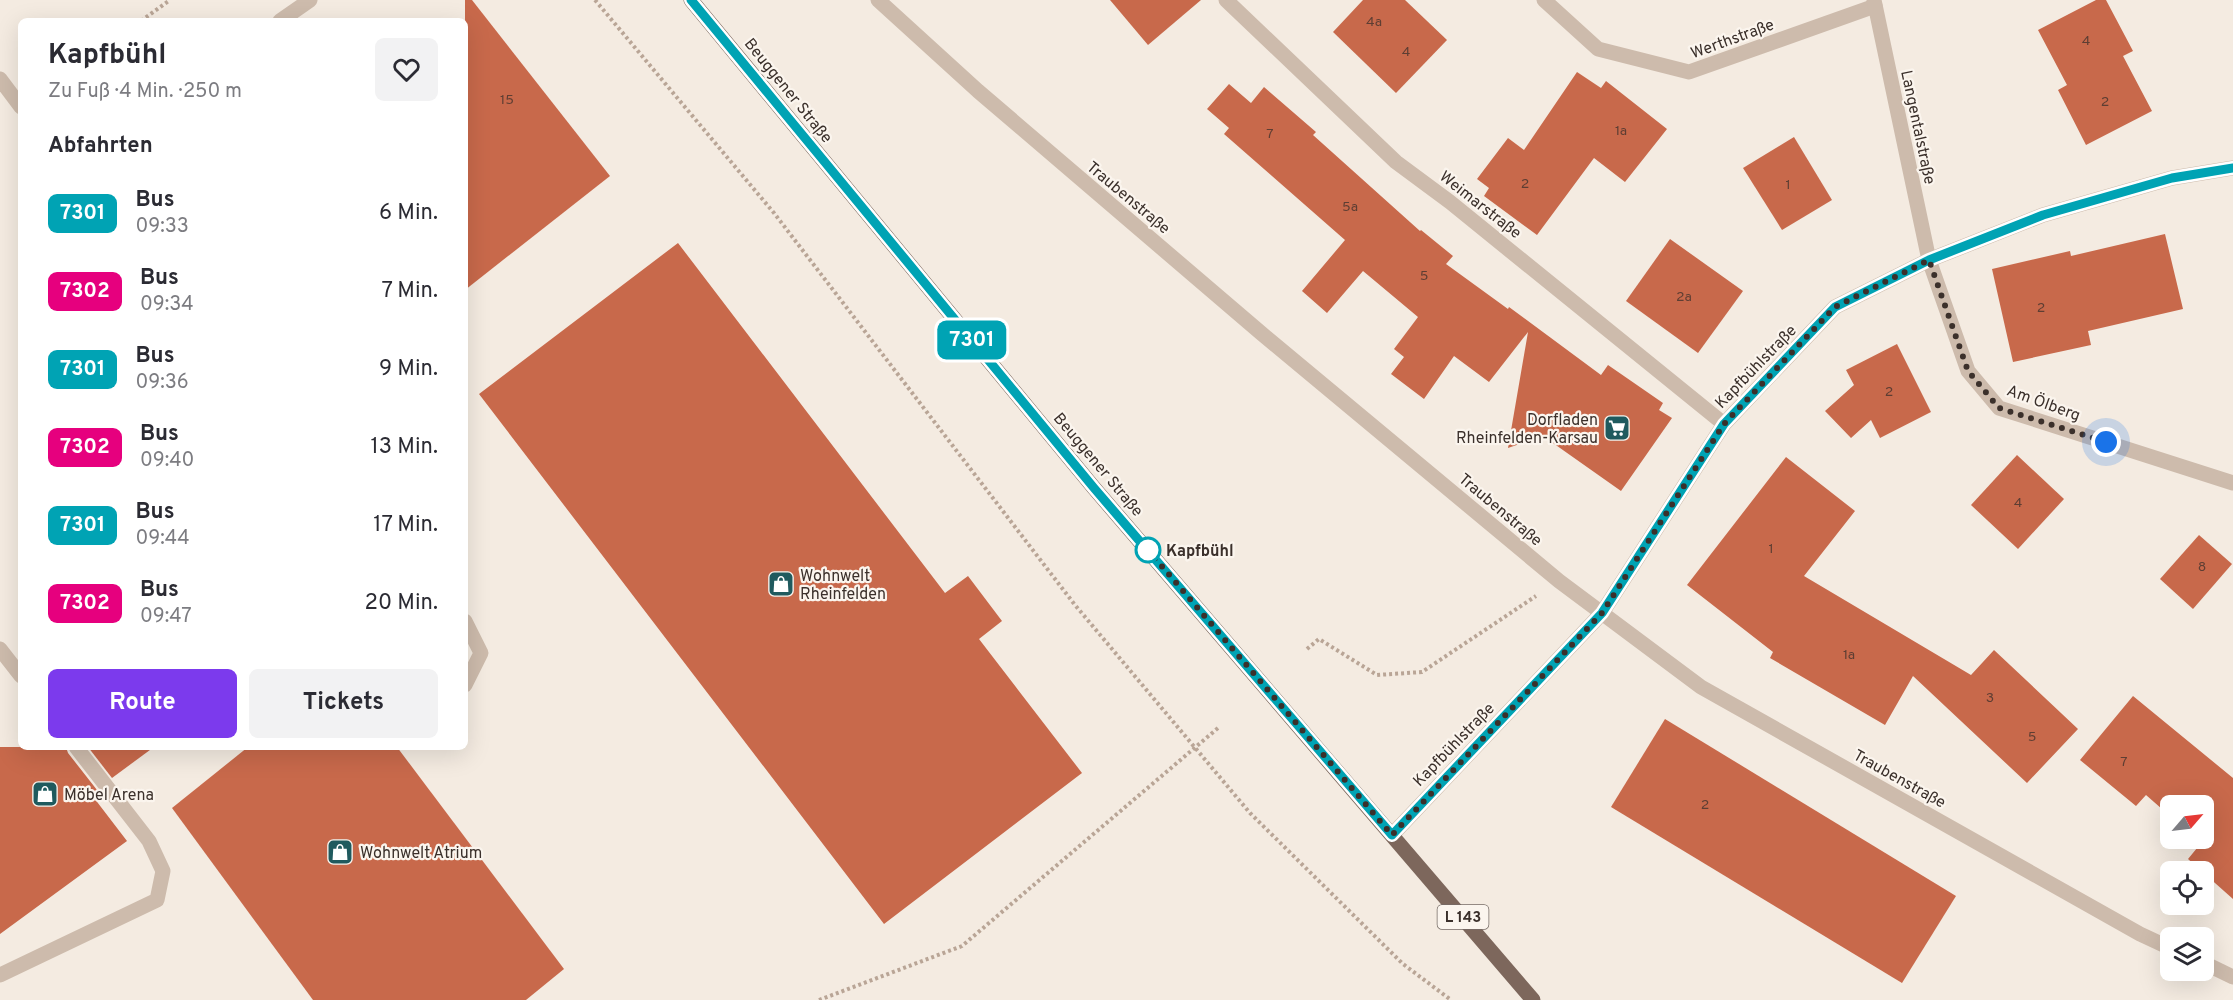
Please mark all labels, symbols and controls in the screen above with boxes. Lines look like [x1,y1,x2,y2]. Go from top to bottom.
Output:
house number: 4a [1366,14,1382,31]
street label: Werthstraße [1688,16,1777,64]
house number: 4 [2082,33,2090,50]
street label: Beuggener Straße [739,35,836,148]
text: Kapfbühl [48,38,166,74]
button: heart [375,38,438,101]
house number: 4 [1402,44,1410,61]
street label: Langentalstraße [1895,68,1939,186]
text: Zu Fuß · 4 Min. · 250 m [48,79,242,105]
house number: 15 [500,92,514,109]
house number: 2 [2101,94,2109,111]
house number: 1a [1615,123,1627,140]
house number: 7 [1266,126,1274,143]
text: Abfahrten [48,133,153,160]
street label: Traubenstraße [1082,158,1174,239]
street label: Weimarstraße [1435,167,1525,244]
house number: 2 [1521,176,1529,193]
house number: 1 [1785,177,1791,194]
text: Bus [135,187,174,214]
house number: 5a [1342,199,1358,216]
text: 7301 [60,200,105,227]
text: 6 Min. [379,200,438,227]
text: 09:33 [135,214,189,240]
text: Bus [140,265,179,292]
house number: 5 [1420,268,1428,285]
text: 7302 [60,278,110,305]
text: 7 Min. [381,278,438,305]
house number: 2a [1676,289,1692,306]
text: 09:34 [140,292,194,318]
house number: 2 [2037,300,2045,317]
line badge: 7301 [930,320,1014,360]
street label: Kapfbühlstraße [1711,321,1801,414]
text: 7301 [949,327,995,354]
text: Bus [135,343,174,370]
text: 7301 [60,356,105,383]
text: 9 Min. [379,356,438,383]
text: 09:36 [135,370,189,396]
street label: Am Ölberg [2004,379,2084,426]
house number: 2 [1885,384,1893,401]
street label: Beuggener Straße [1048,409,1147,521]
place label: Dorfladen Rheinfelden-Karsau [1456,411,1598,449]
supermarket icon: Dorfladen Rheinfelden-Karsau [1602,413,1632,443]
text: Bus [140,421,179,448]
your location [2091,427,2121,457]
text: 7302 [60,434,110,461]
text: 13 Min. [371,434,438,461]
text: 09:40 [140,448,194,474]
street label: Traubenstraße [1454,470,1546,551]
house number: 4 [2014,495,2022,512]
text: Bus [135,499,174,526]
text: 7301 [60,512,105,539]
text: 17 Min. [373,512,438,539]
text: 09:44 [135,526,190,552]
marker: Kapfbühl [1135,537,1161,563]
house number: 1 [1768,541,1774,558]
place label: Kapfbühl [1166,542,1234,562]
house number: 8 [2198,559,2206,576]
place label: Wohnwelt Rheinfelden [800,567,886,605]
shop icon: Wohnwelt Rheinfelden [766,569,796,599]
text: Bus [140,577,179,604]
text: 7302 [60,590,110,617]
text: 20 Min. [364,590,438,617]
text: 09:47 [140,604,192,630]
house number: 1a [1843,647,1855,664]
button: Route [48,669,237,738]
button: Tickets [249,669,438,738]
house number: 3 [1986,690,1994,707]
street label: Kapfbühlstraße [1409,699,1499,792]
house number: 5 [2028,729,2036,746]
street label: Traubenstraße [1849,746,1949,813]
house number: 7 [2120,754,2128,771]
shop icon: Möbel Arena [30,779,60,809]
place label: Möbel Arena [64,786,154,806]
north arrow [2160,795,2214,849]
map controls [2160,795,2214,981]
house number: 2 [1701,797,1709,814]
shop icon: Wohnwelt Atrium [325,837,355,867]
place label: Wohnwelt Atrium [360,844,482,864]
button: locate [2160,861,2214,915]
road number: L 143 [1438,905,1488,929]
button: layers [2160,927,2214,981]

